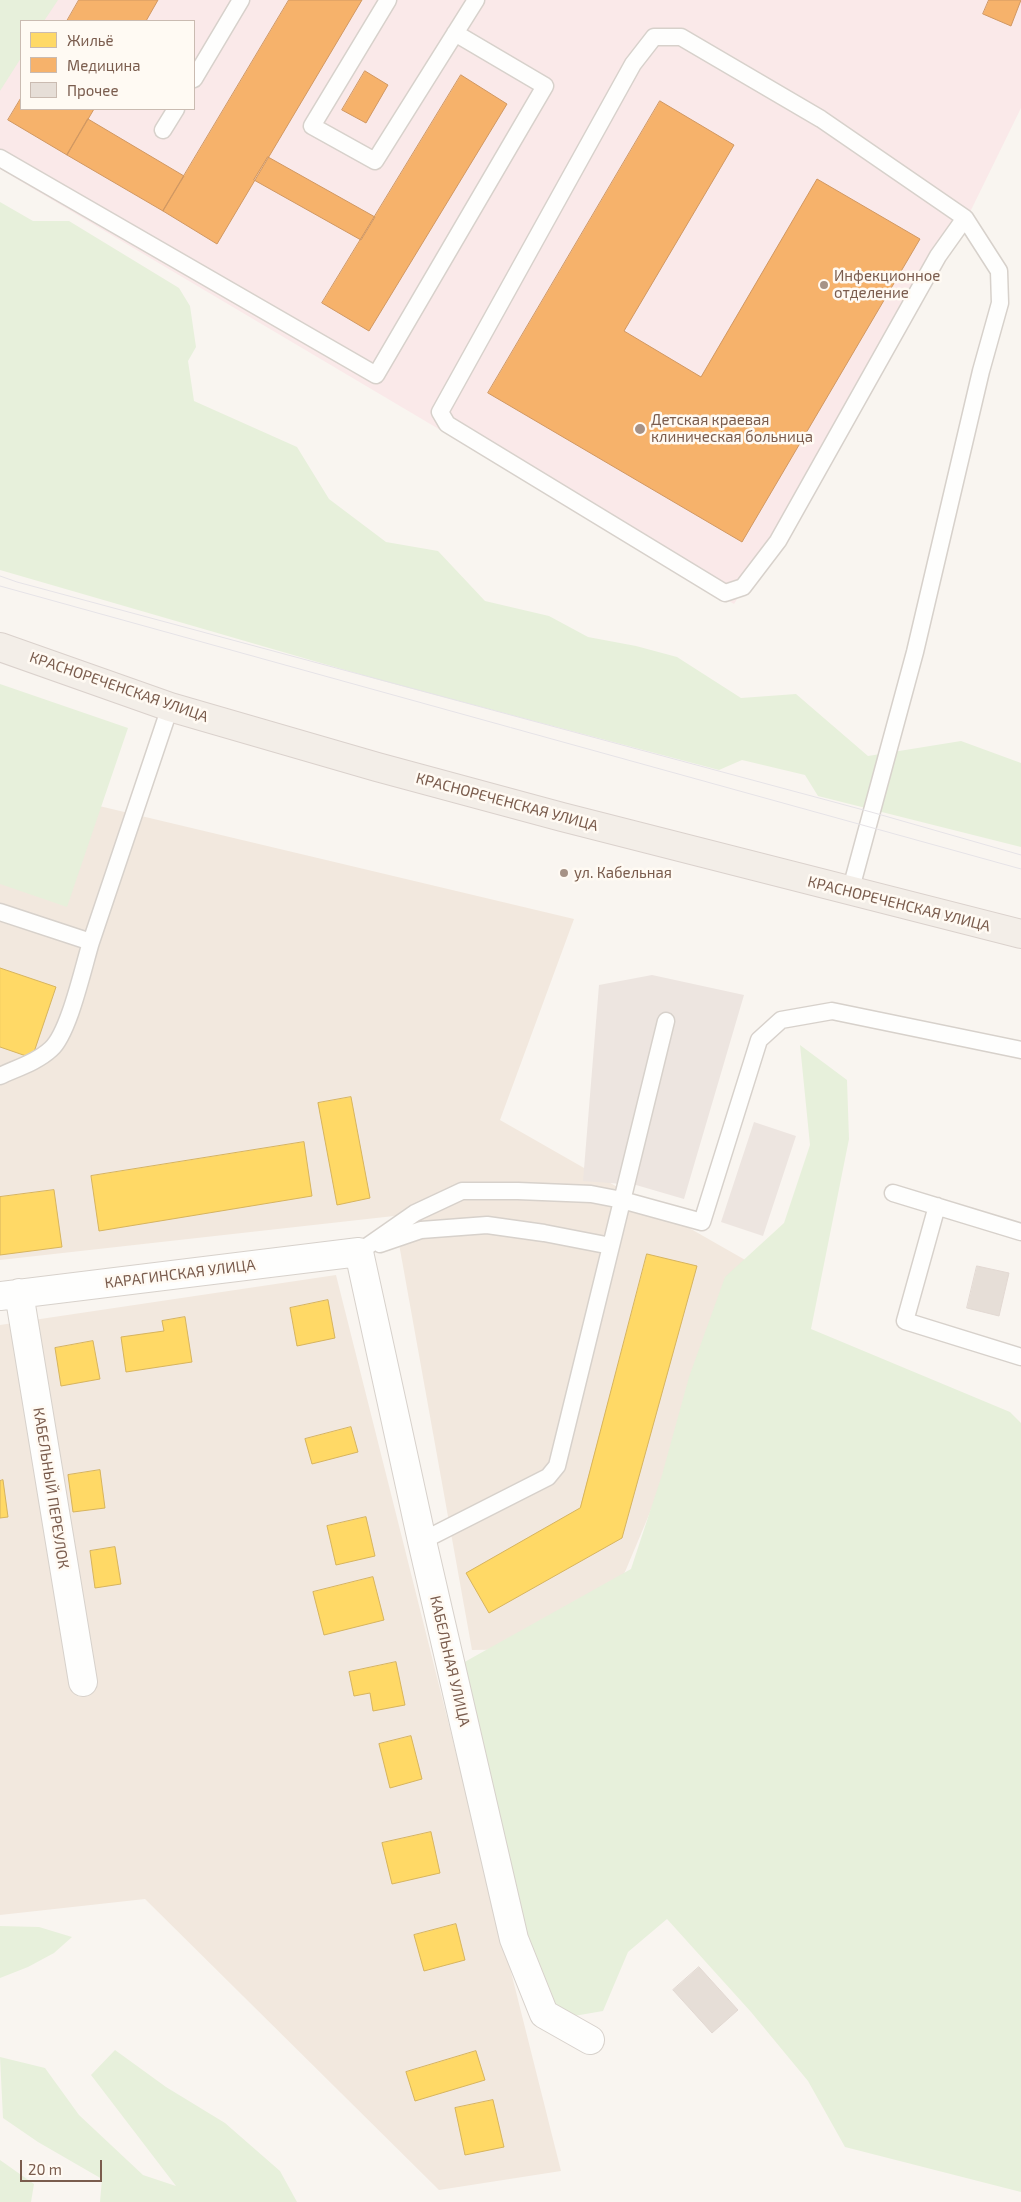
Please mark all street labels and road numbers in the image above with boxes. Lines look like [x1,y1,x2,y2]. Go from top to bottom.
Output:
street label: КРАСНОРЕЧЕНСКАЯ УЛИЦА [27,648,211,726]
street label: КРАСНОРЕЧЕНСКАЯ УЛИЦА [414,769,600,835]
street label: КРАСНОРЕЧЕНСКАЯ УЛИЦА [806,873,992,935]
street label: КАРАГИНСКАЯ УЛИЦА [104,1256,256,1292]
street label: КАБЕЛЬНЫЙ ПЕРЕУЛОК [29,1406,73,1570]
street label: КАБЕЛЬНАЯ УЛИЦА [426,1594,474,1728]

